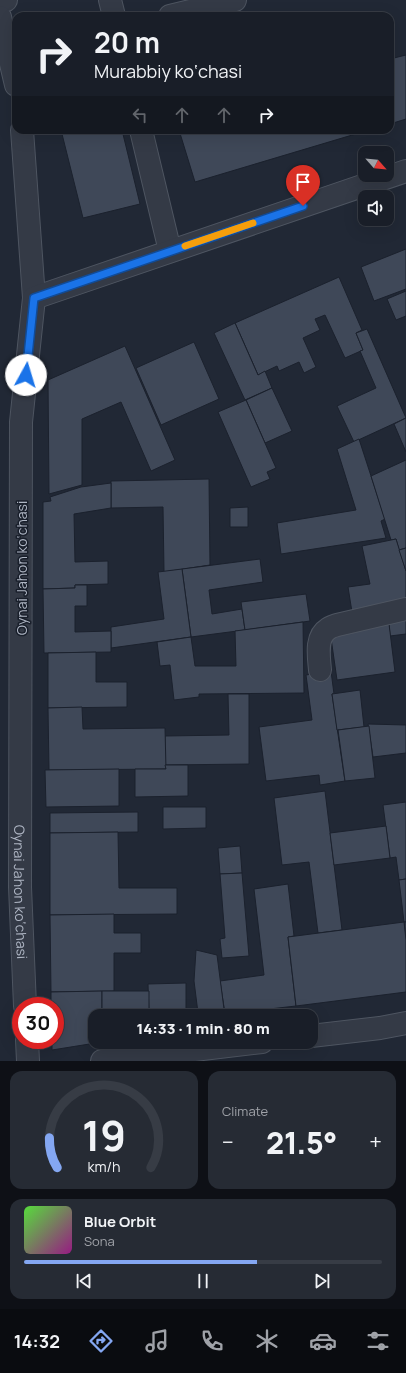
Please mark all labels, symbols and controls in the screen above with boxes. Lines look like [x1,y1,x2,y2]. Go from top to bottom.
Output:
text: 20 m [94,23,160,61]
icon: right [28,28,80,80]
text: Murabbiy ko‘chasi [94,59,242,83]
icon: left [129,104,151,126]
icon: ahead [171,104,193,126]
icon: ahead [213,104,235,126]
icon: right [255,104,277,126]
north arrow [358,146,394,182]
map controls [358,146,394,226]
pin [286,165,320,206]
icon: arrive [292,171,314,193]
button: sound [358,190,394,226]
position arrow [5,354,47,396]
street label: Oynai Jahon ko‘chasi [12,501,31,635]
street label: Oynai Jahon ko‘chasi [11,825,33,959]
speed limit sign: 30 [12,997,64,1049]
text: 14:33 · 1 min · 80 m [136,1018,270,1039]
text: Climate [222,1102,268,1120]
text: 19 [82,1107,126,1163]
text: 21.5° [266,1122,337,1163]
text: − [222,1127,234,1157]
text: + [369,1127,382,1157]
text: km/h [87,1157,121,1176]
text: Blue Orbit [84,1211,156,1232]
text: Sona [84,1232,115,1250]
icon: previous [73,1270,95,1292]
icon: pause [192,1270,214,1292]
icon: next [311,1270,333,1292]
icon: directions [87,1327,115,1355]
icon: music [143,1327,171,1355]
icon: phone [198,1327,226,1355]
icon: climate [253,1327,281,1355]
icon: car [309,1327,337,1355]
icon: filters [364,1327,392,1355]
text: 14:32 [14,1329,60,1353]

